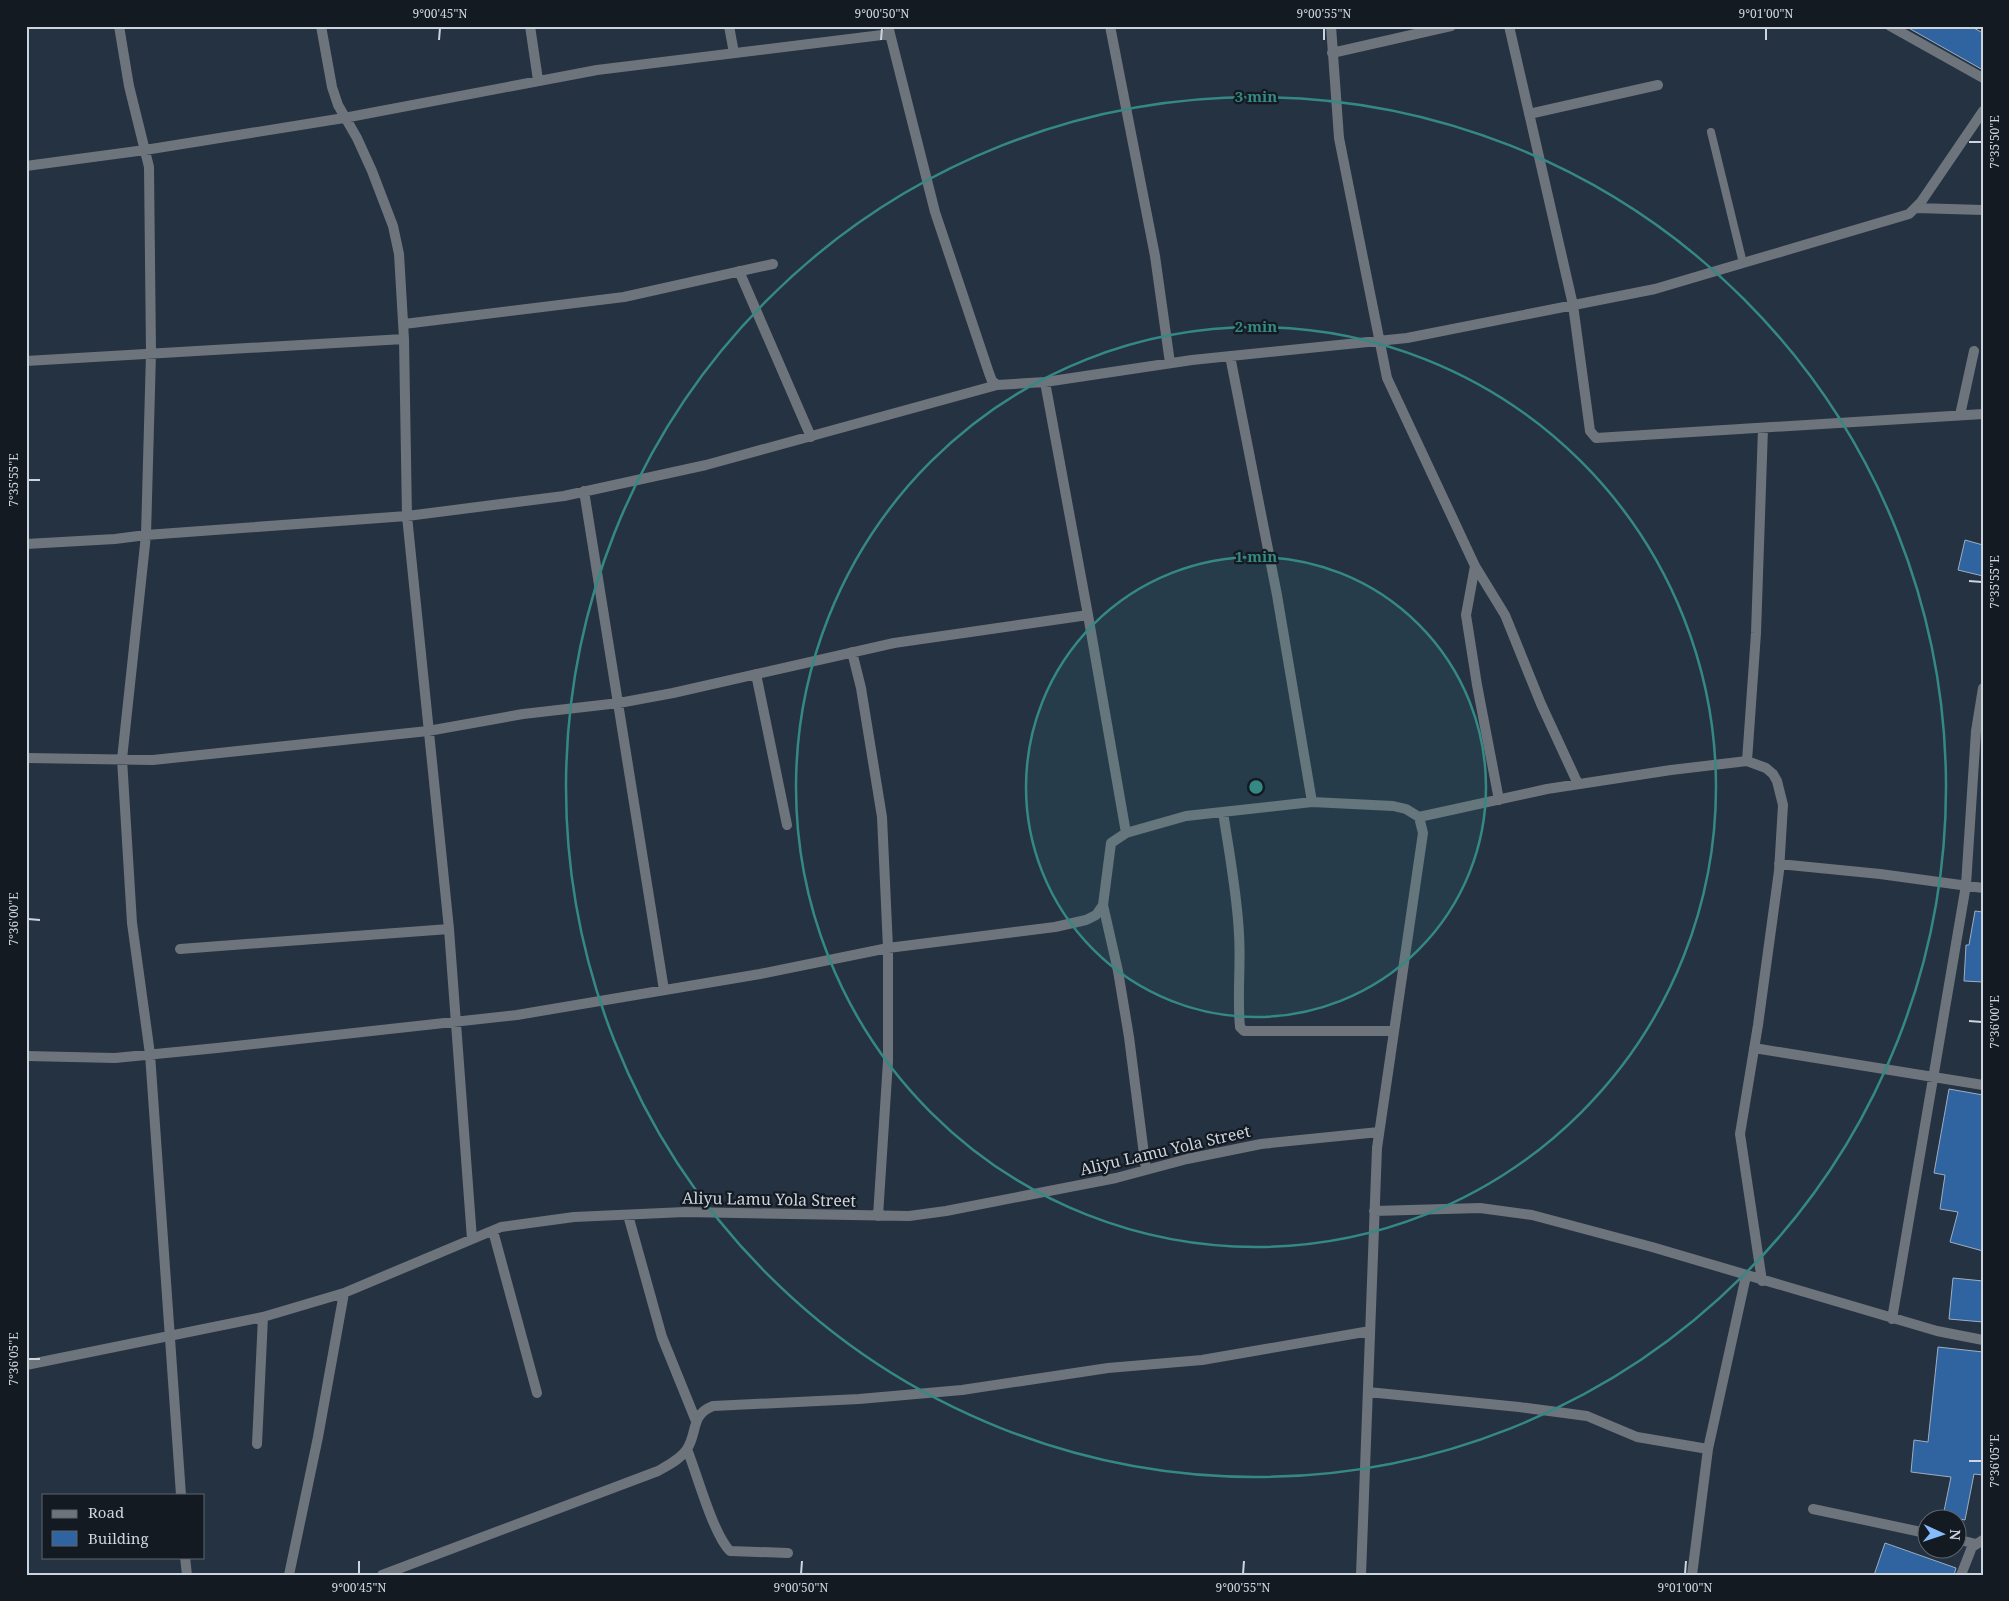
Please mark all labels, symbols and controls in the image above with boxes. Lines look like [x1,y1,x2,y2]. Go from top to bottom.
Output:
text: 9°00'45"N [412,5,468,22]
text: 9°00'50"N [854,5,910,22]
text: 9°00'55"N [1296,5,1352,22]
text: 9°01'00"N [1738,5,1794,22]
text: 3 min [1235,86,1277,106]
text: 7°35'50"E [1986,115,2003,169]
text: 2 min [1235,316,1277,336]
text: 7°35'55"E [5,453,22,507]
text: 1 min [1235,546,1277,566]
text: 7°35'55"E [1986,555,2003,609]
centre of rings [1247,778,1265,796]
text: 7°36'00"E [5,892,22,946]
text: 7°36'00"E [1986,995,2003,1049]
street label: Aliyu Lamu Yola Street [1078,1120,1253,1180]
street label: Aliyu Lamu Yola Street [682,1186,857,1212]
text: 7°36'05"E [5,1332,22,1386]
text: 7°36'05"E [1986,1434,2003,1488]
legend [42,1494,205,1558]
text: Road [88,1502,124,1522]
north arrow [1916,1508,1966,1558]
text: Building [88,1528,149,1548]
text: N [1946,1529,1965,1541]
text: 9°00'45"N [331,1579,387,1596]
text: 9°00'50"N [773,1579,829,1596]
text: 9°00'55"N [1215,1579,1271,1596]
text: 9°01'00"N [1657,1579,1713,1596]

